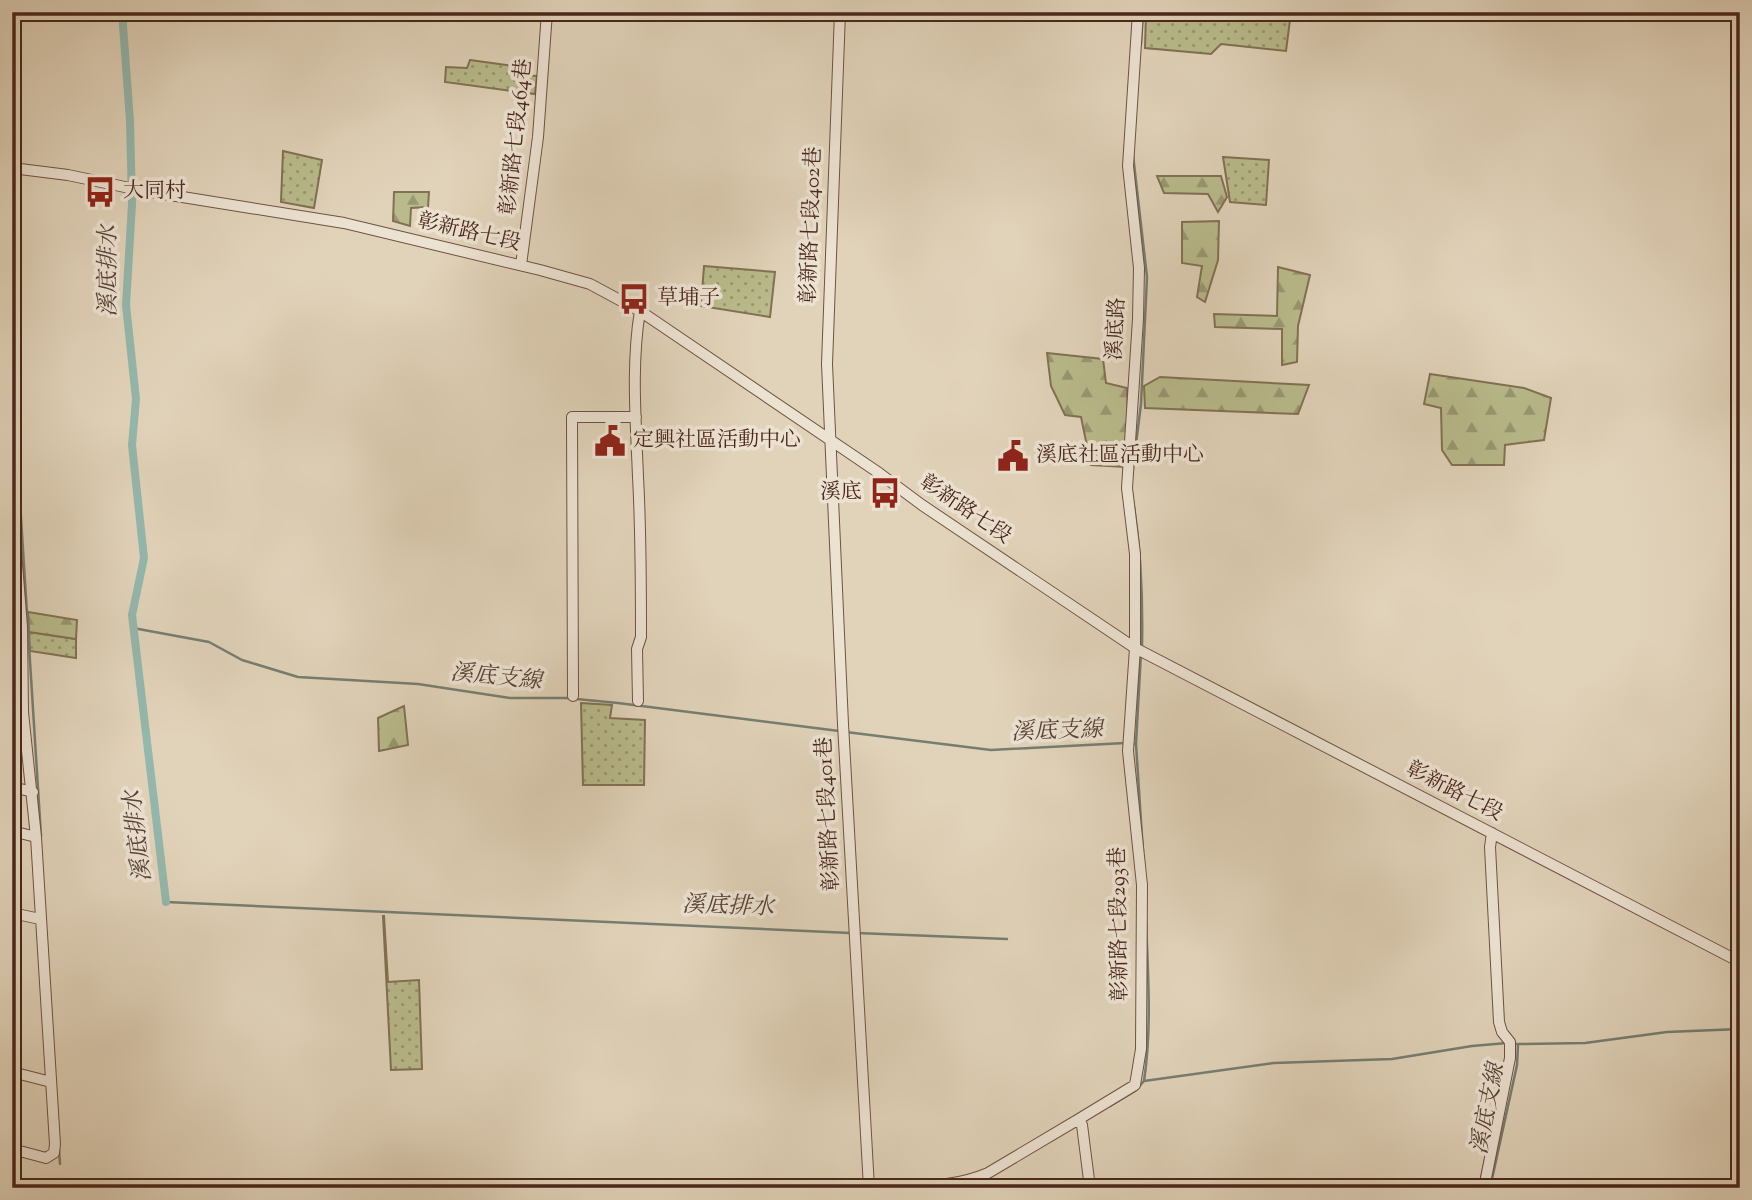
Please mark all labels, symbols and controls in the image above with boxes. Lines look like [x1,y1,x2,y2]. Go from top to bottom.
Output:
street label: 彰新路七段464巷 [494,57,540,217]
street label: 彰新路七段402巷 [794,146,830,304]
bus stop icon: 大同村 [83,175,117,209]
place label: 大同村 [123,177,186,207]
street label: 彰新路七段 [414,207,524,259]
water label: 溪底排水 [93,223,126,317]
bus stop icon: 草埔子 [617,282,651,316]
place label: 草埔子 [657,284,720,314]
street label: 溪底路 [1100,297,1134,361]
public building icon: 定興社區活動中心 [593,424,627,458]
place label: 定興社區活動中心 [633,426,801,456]
public building icon: 溪底社區活動中心 [996,439,1030,473]
place label: 溪底社區活動中心 [1036,441,1204,471]
street label: 彰新路七段 [913,468,1017,552]
bus stop icon: 溪底 [868,476,902,510]
place label: 溪底 [820,478,862,508]
water label: 溪底支線 [449,657,545,699]
water label: 溪底支線 [1010,714,1106,750]
street label: 彰新路七段401巷 [810,736,848,892]
street label: 彰新路七段 [1400,755,1508,829]
water label: 溪底排水 [117,786,161,884]
street label: 彰新路七段293巷 [1104,846,1136,1002]
water label: 溪底排水 [681,889,777,925]
water label: 溪底支線 [1464,1059,1514,1157]

